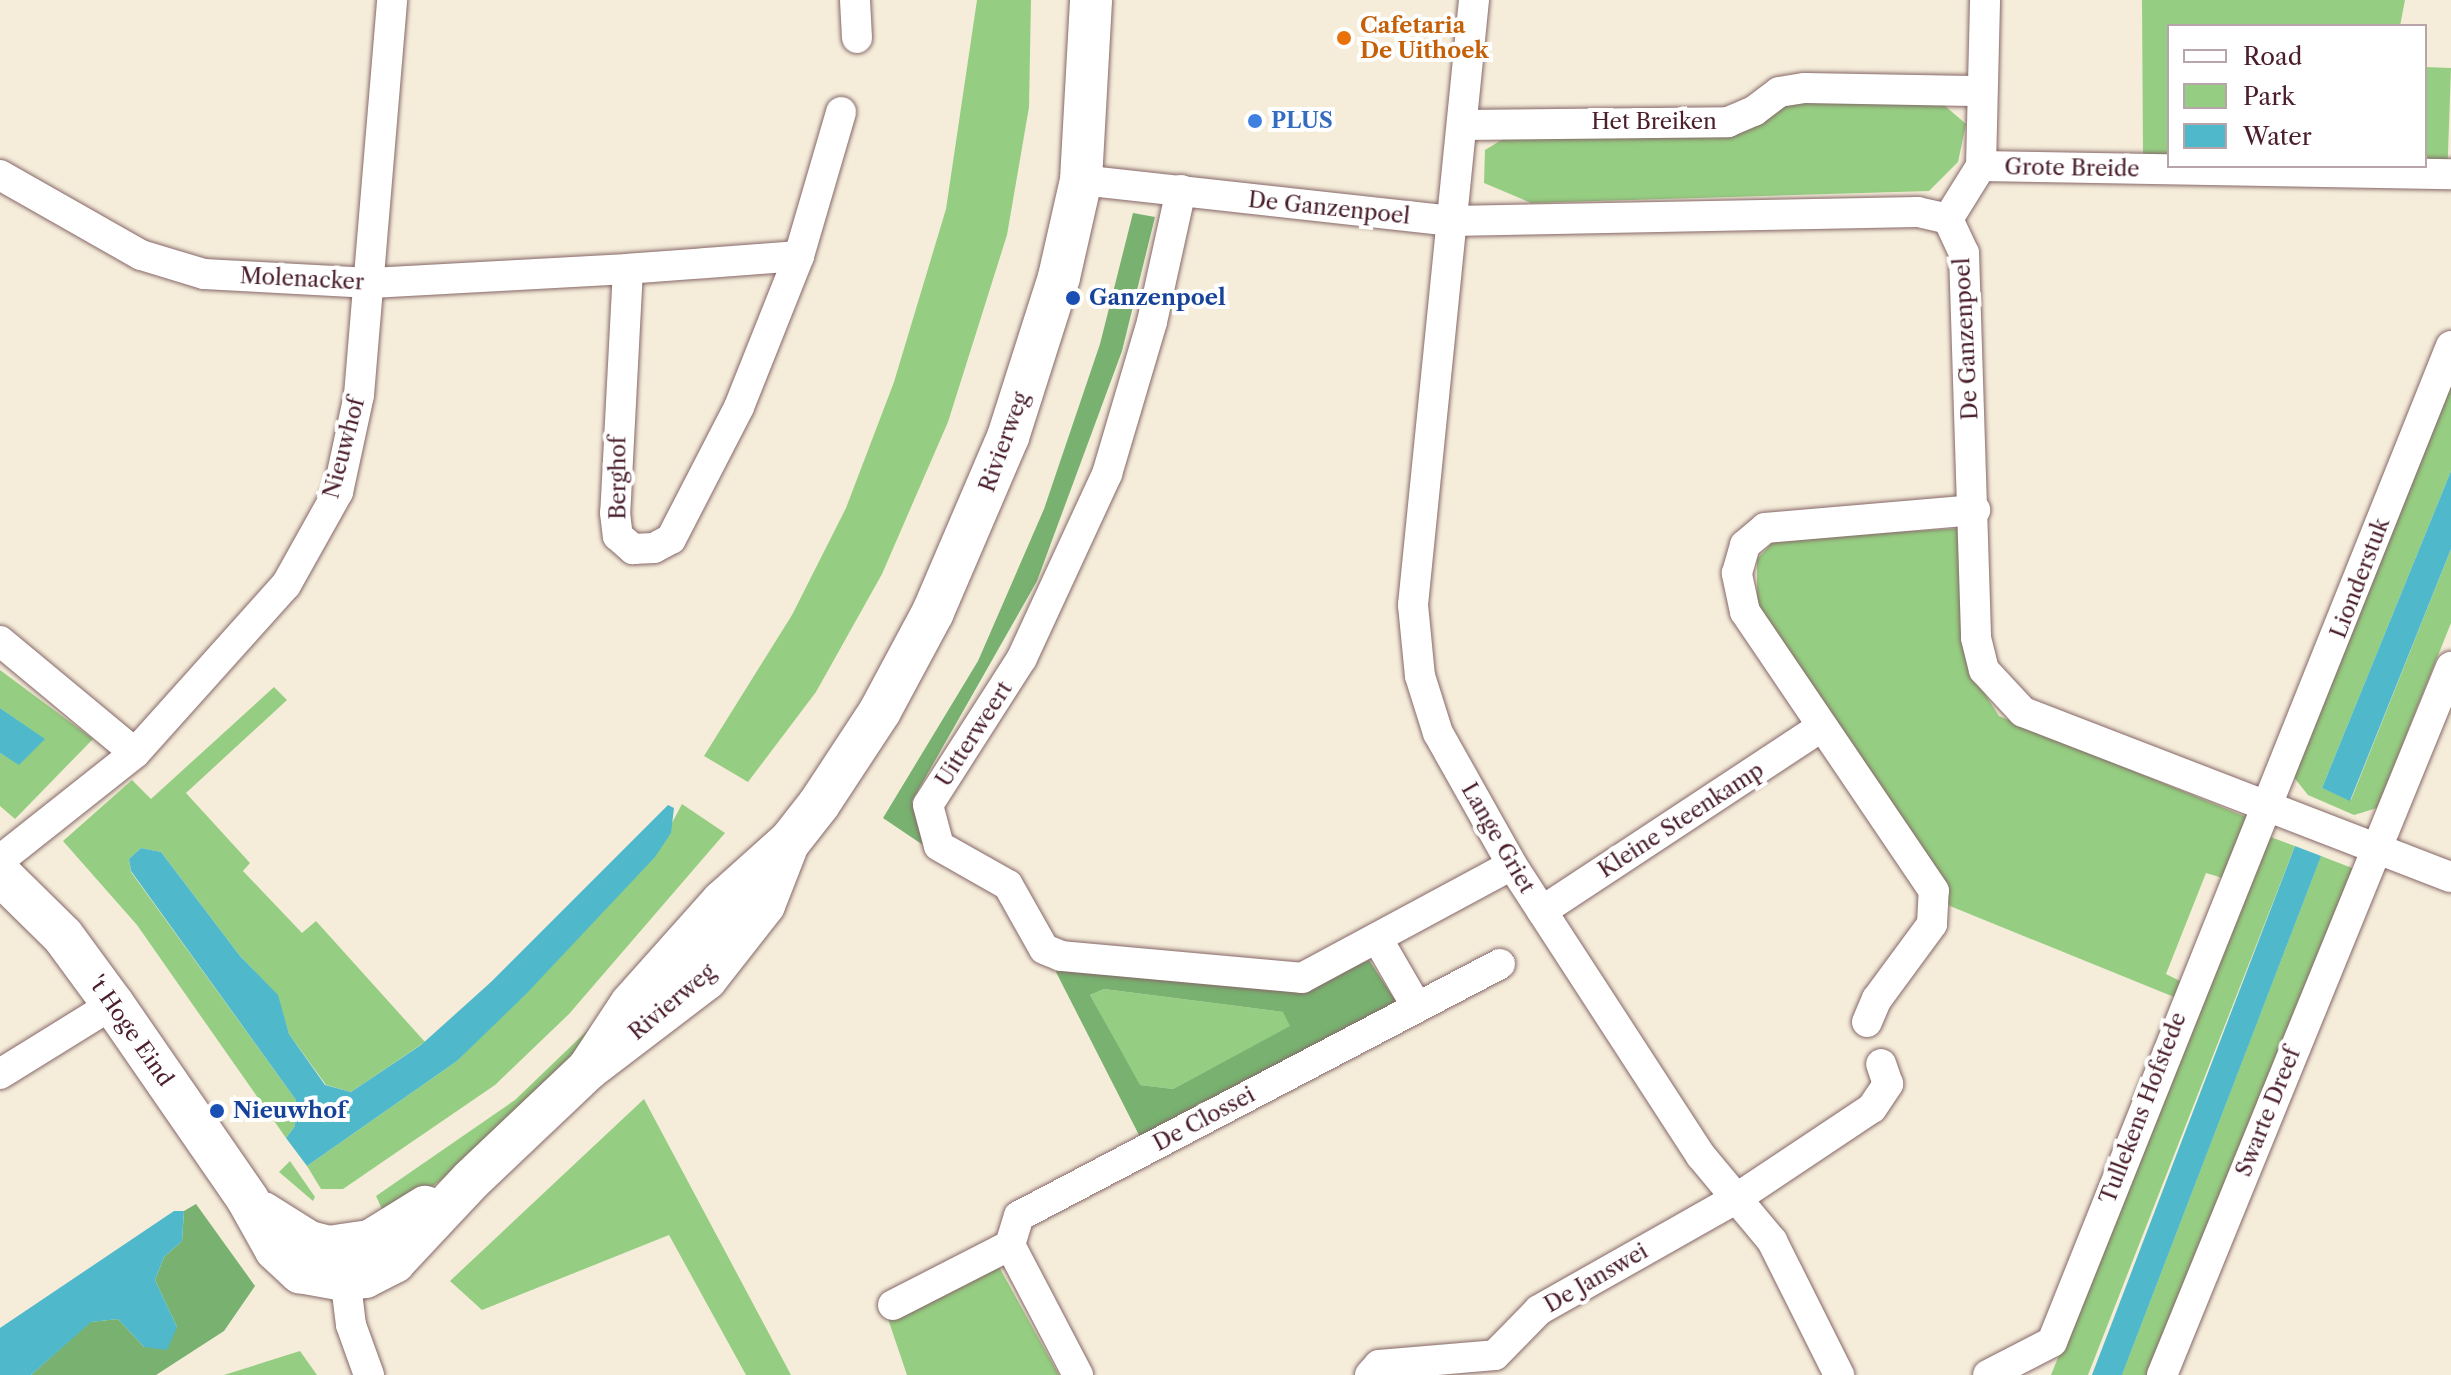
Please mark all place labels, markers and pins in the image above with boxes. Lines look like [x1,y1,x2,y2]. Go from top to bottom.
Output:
place label: Cafetaria De Uithoek [1360,12,1489,64]
marker: Cafetaria De Uithoek [1335,29,1353,47]
place label: PLUS [1271,108,1333,134]
marker: PLUS [1246,112,1264,130]
place label: Ganzenpoel [1089,285,1226,311]
marker: Ganzenpoel [1064,289,1082,307]
place label: Nieuwhof [233,1098,346,1124]
marker: Nieuwhof [208,1102,226,1120]

